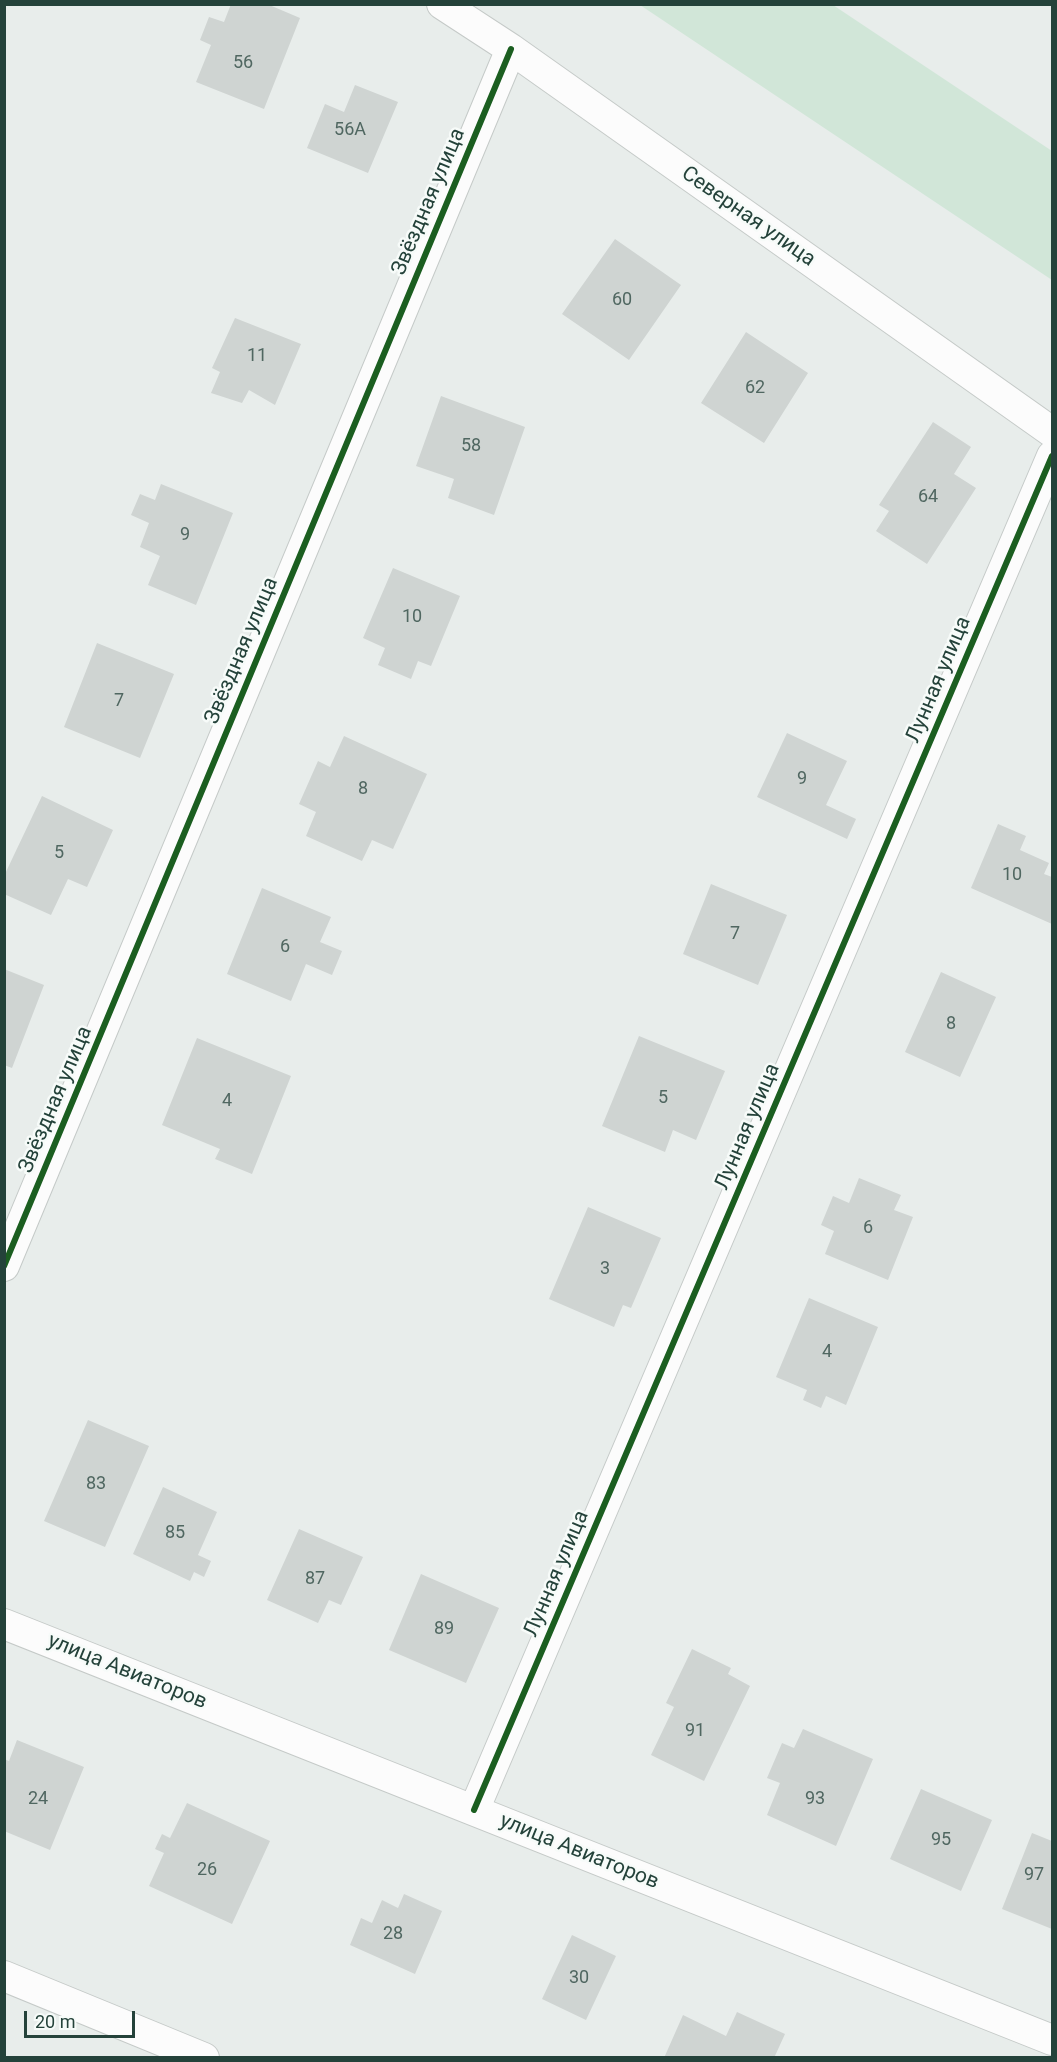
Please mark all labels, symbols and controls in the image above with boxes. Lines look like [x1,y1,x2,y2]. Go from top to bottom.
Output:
house number: 56 [233,52,253,74]
house number: 56А [334,119,366,141]
street label: Звёздная улица [387,125,471,279]
street label: Северная улица [676,161,820,273]
house number: 60 [612,289,632,311]
house number: 11 [247,345,267,367]
house number: 62 [745,377,765,399]
house number: 58 [461,435,481,457]
house number: 64 [918,486,938,508]
house number: 9 [180,524,190,546]
street label: Звёздная улица [200,574,284,728]
house number: 10 [402,606,422,628]
street label: Лунная улица [901,613,977,747]
house number: 7 [114,690,124,712]
house number: 9 [797,768,807,790]
house number: 8 [358,778,368,800]
house number: 5 [54,842,64,864]
house number: 10 [1002,864,1022,886]
house number: 7 [730,923,740,945]
house number: 6 [280,936,290,958]
house number: 8 [946,1013,956,1035]
street label: Звёздная улица [14,1023,98,1177]
street label: Лунная улица [710,1060,786,1194]
house number: 5 [658,1087,668,1109]
house number: 4 [222,1090,232,1112]
house number: 6 [863,1217,873,1239]
house number: 3 [600,1258,610,1280]
house number: 4 [822,1341,832,1363]
house number: 83 [86,1473,106,1495]
street label: Лунная улица [519,1507,595,1641]
house number: 85 [165,1522,185,1544]
house number: 87 [305,1568,325,1590]
house number: 89 [434,1618,454,1640]
street label: улица Авиаторов [44,1629,210,1715]
house number: 91 [685,1720,705,1742]
house number: 24 [28,1788,48,1810]
house number: 93 [805,1788,825,1810]
street label: улица Авиаторов [496,1809,662,1895]
house number: 95 [931,1829,951,1851]
house number: 26 [197,1859,217,1881]
house number: 97 [1024,1864,1044,1886]
house number: 28 [383,1923,403,1945]
house number: 30 [569,1967,589,1989]
scale bar [27,1999,138,2037]
text: 20 m [35,2011,75,2032]

